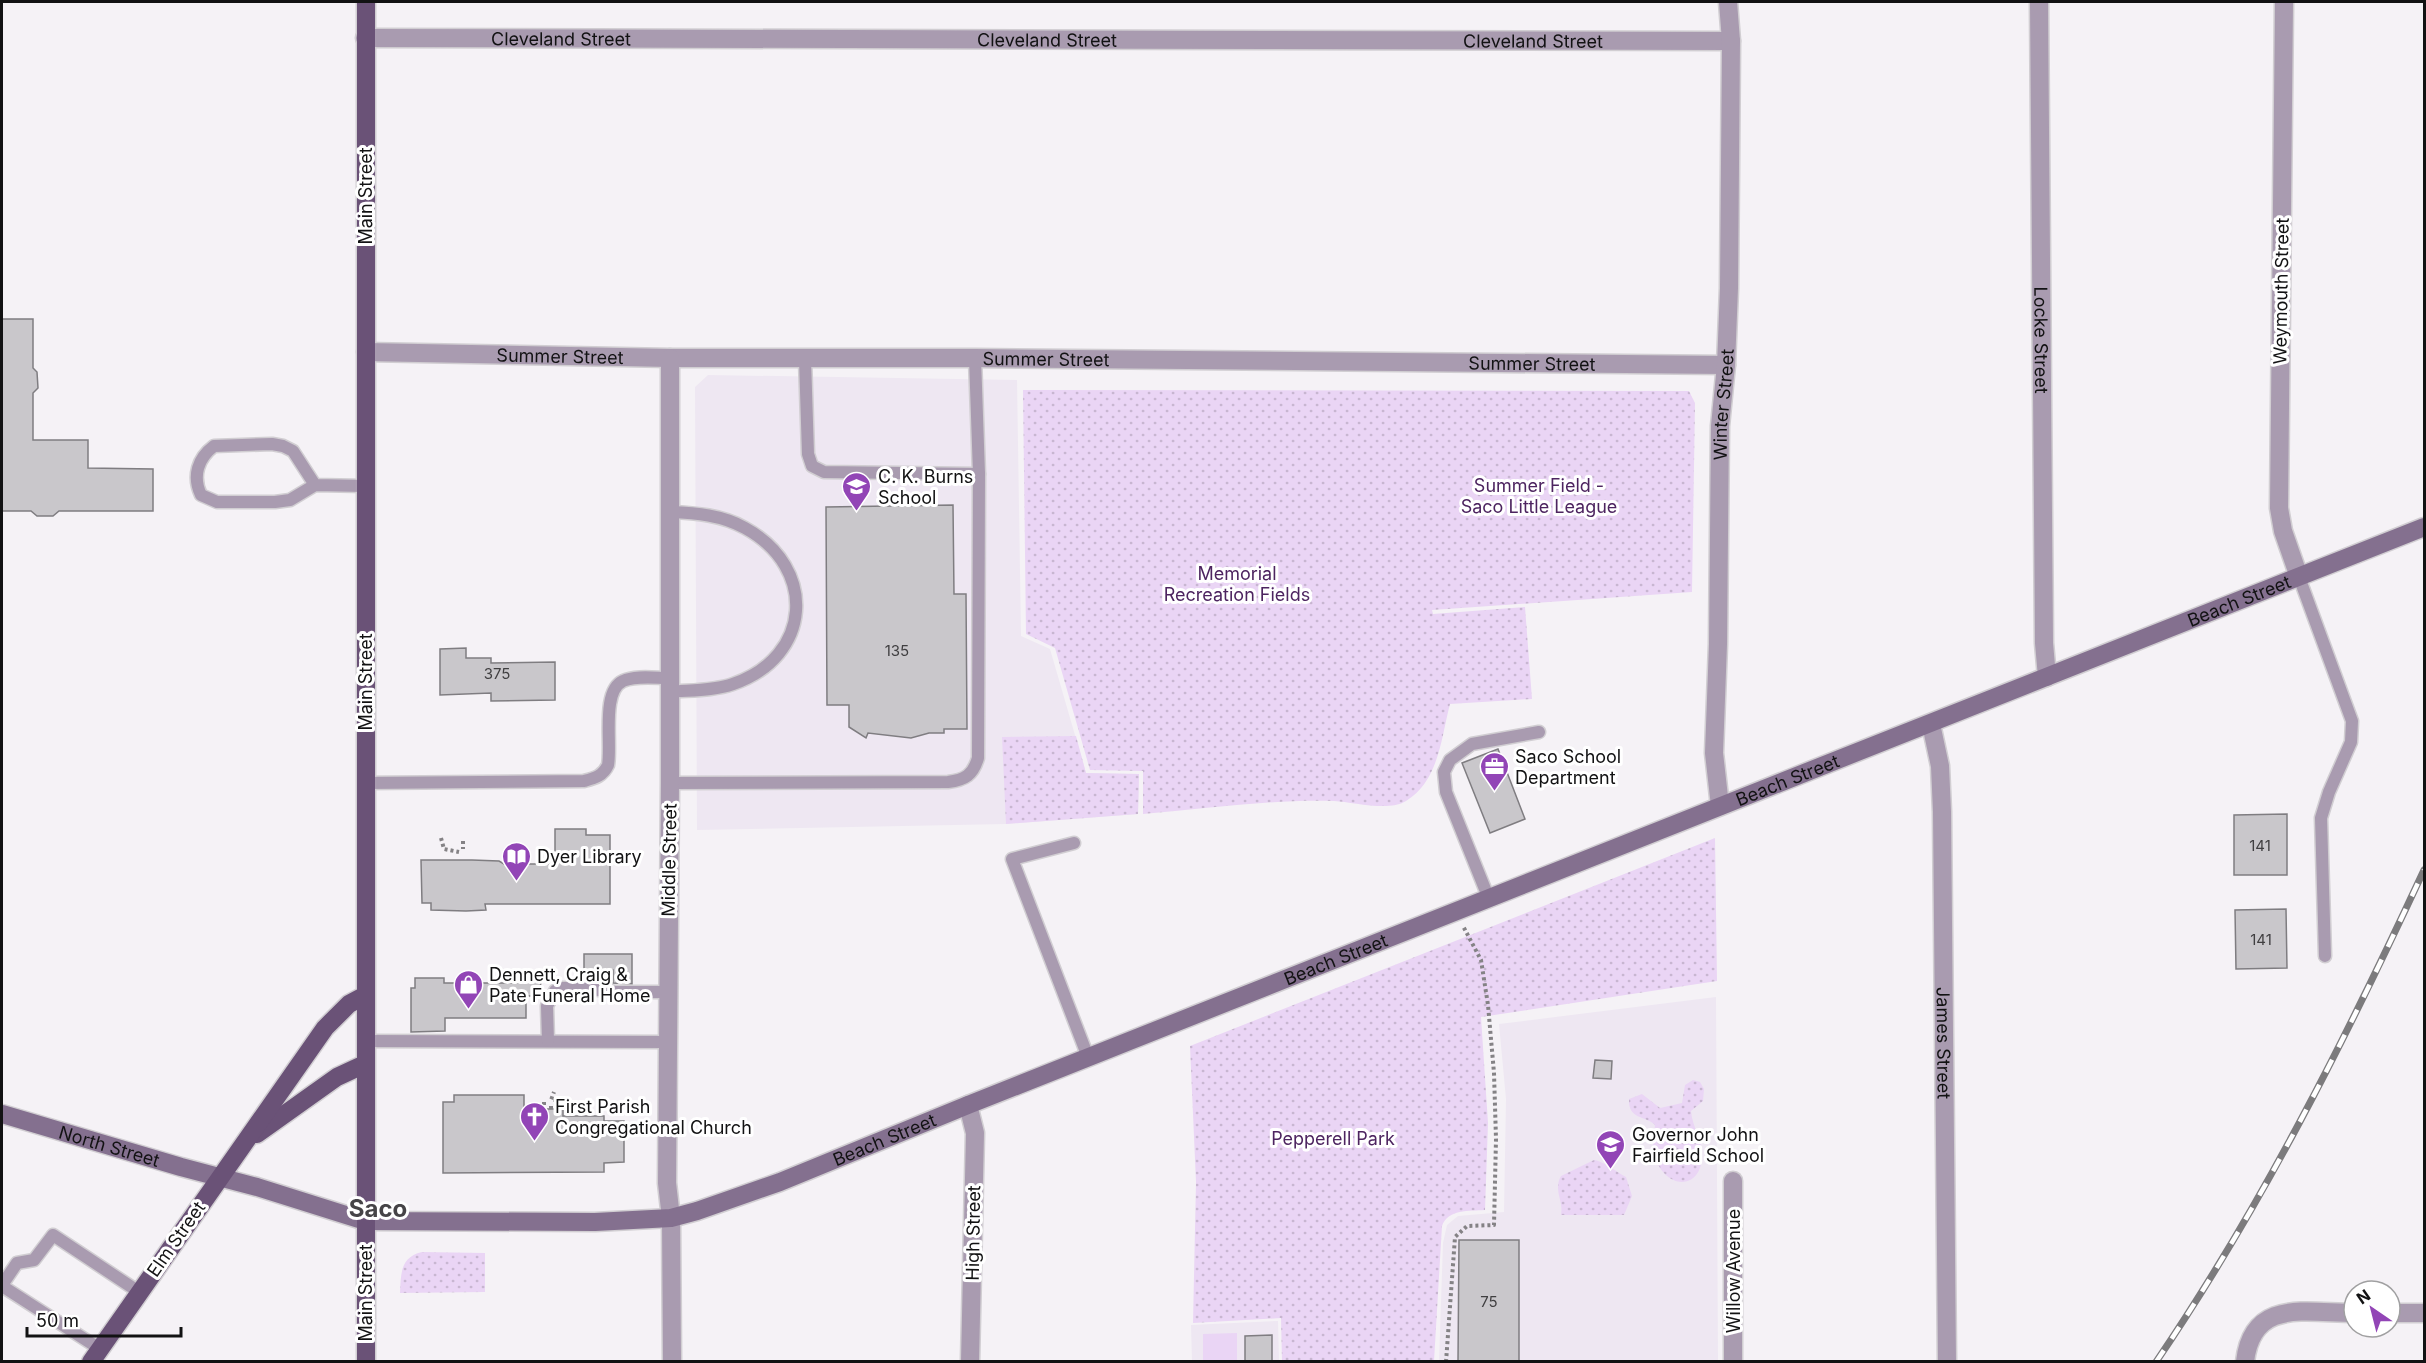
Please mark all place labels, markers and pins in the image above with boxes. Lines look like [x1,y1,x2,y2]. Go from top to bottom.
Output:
place label: C. K. Burns School [878,466,973,508]
school or university icon: C. K. Burns School [841,470,873,512]
place label: Saco School Department [1515,746,1621,788]
office icon: Saco School Department [1478,750,1510,792]
library icon: Dyer Library [500,840,532,882]
place label: Dyer Library [537,846,642,867]
place label: Dennett, Craig & Pate Funeral Home [489,964,650,1006]
shop icon: Dennett, Craig & Pate Funeral Home [452,968,484,1010]
place label: First Parish Congregational Church [555,1096,752,1138]
church icon: First Parish Congregational Church [518,1100,550,1142]
place label: Governor John Fairfield School [1632,1124,1764,1166]
school or university icon: Governor John Fairfield School [1595,1128,1627,1170]

